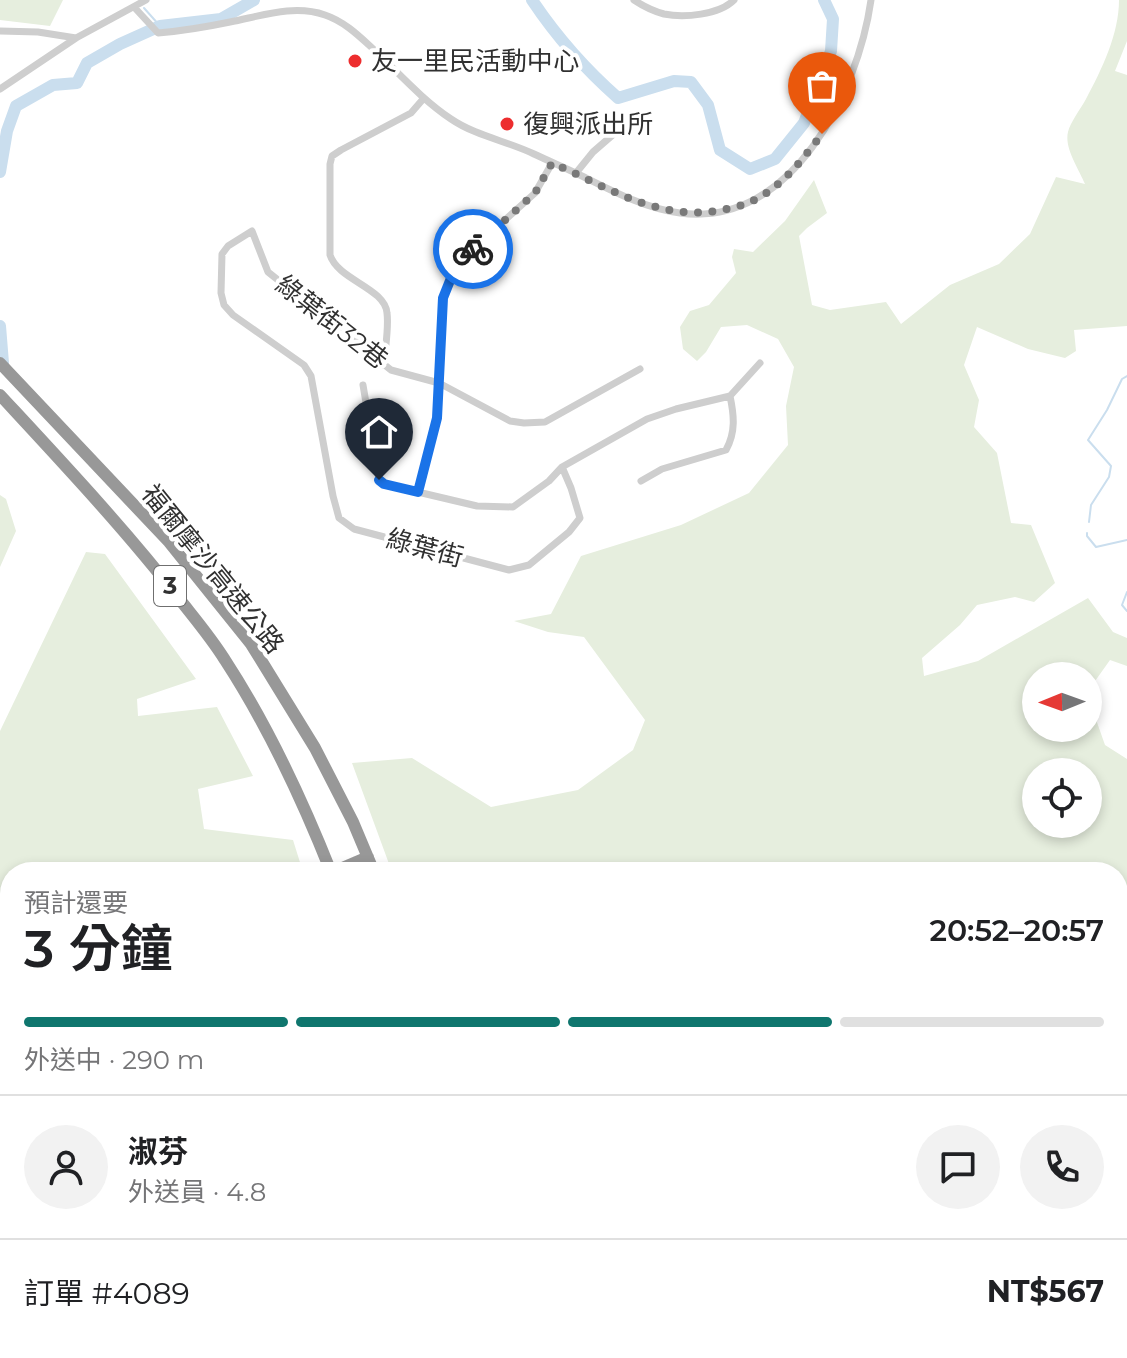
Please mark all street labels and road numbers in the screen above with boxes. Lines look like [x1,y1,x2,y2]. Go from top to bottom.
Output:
street label: 綠葉街32巷 [270,268,394,376]
street label: 福爾摩沙高速公路 [135,478,291,660]
street label: 綠葉街 [383,522,467,574]
road number: 3 [154,566,186,606]

